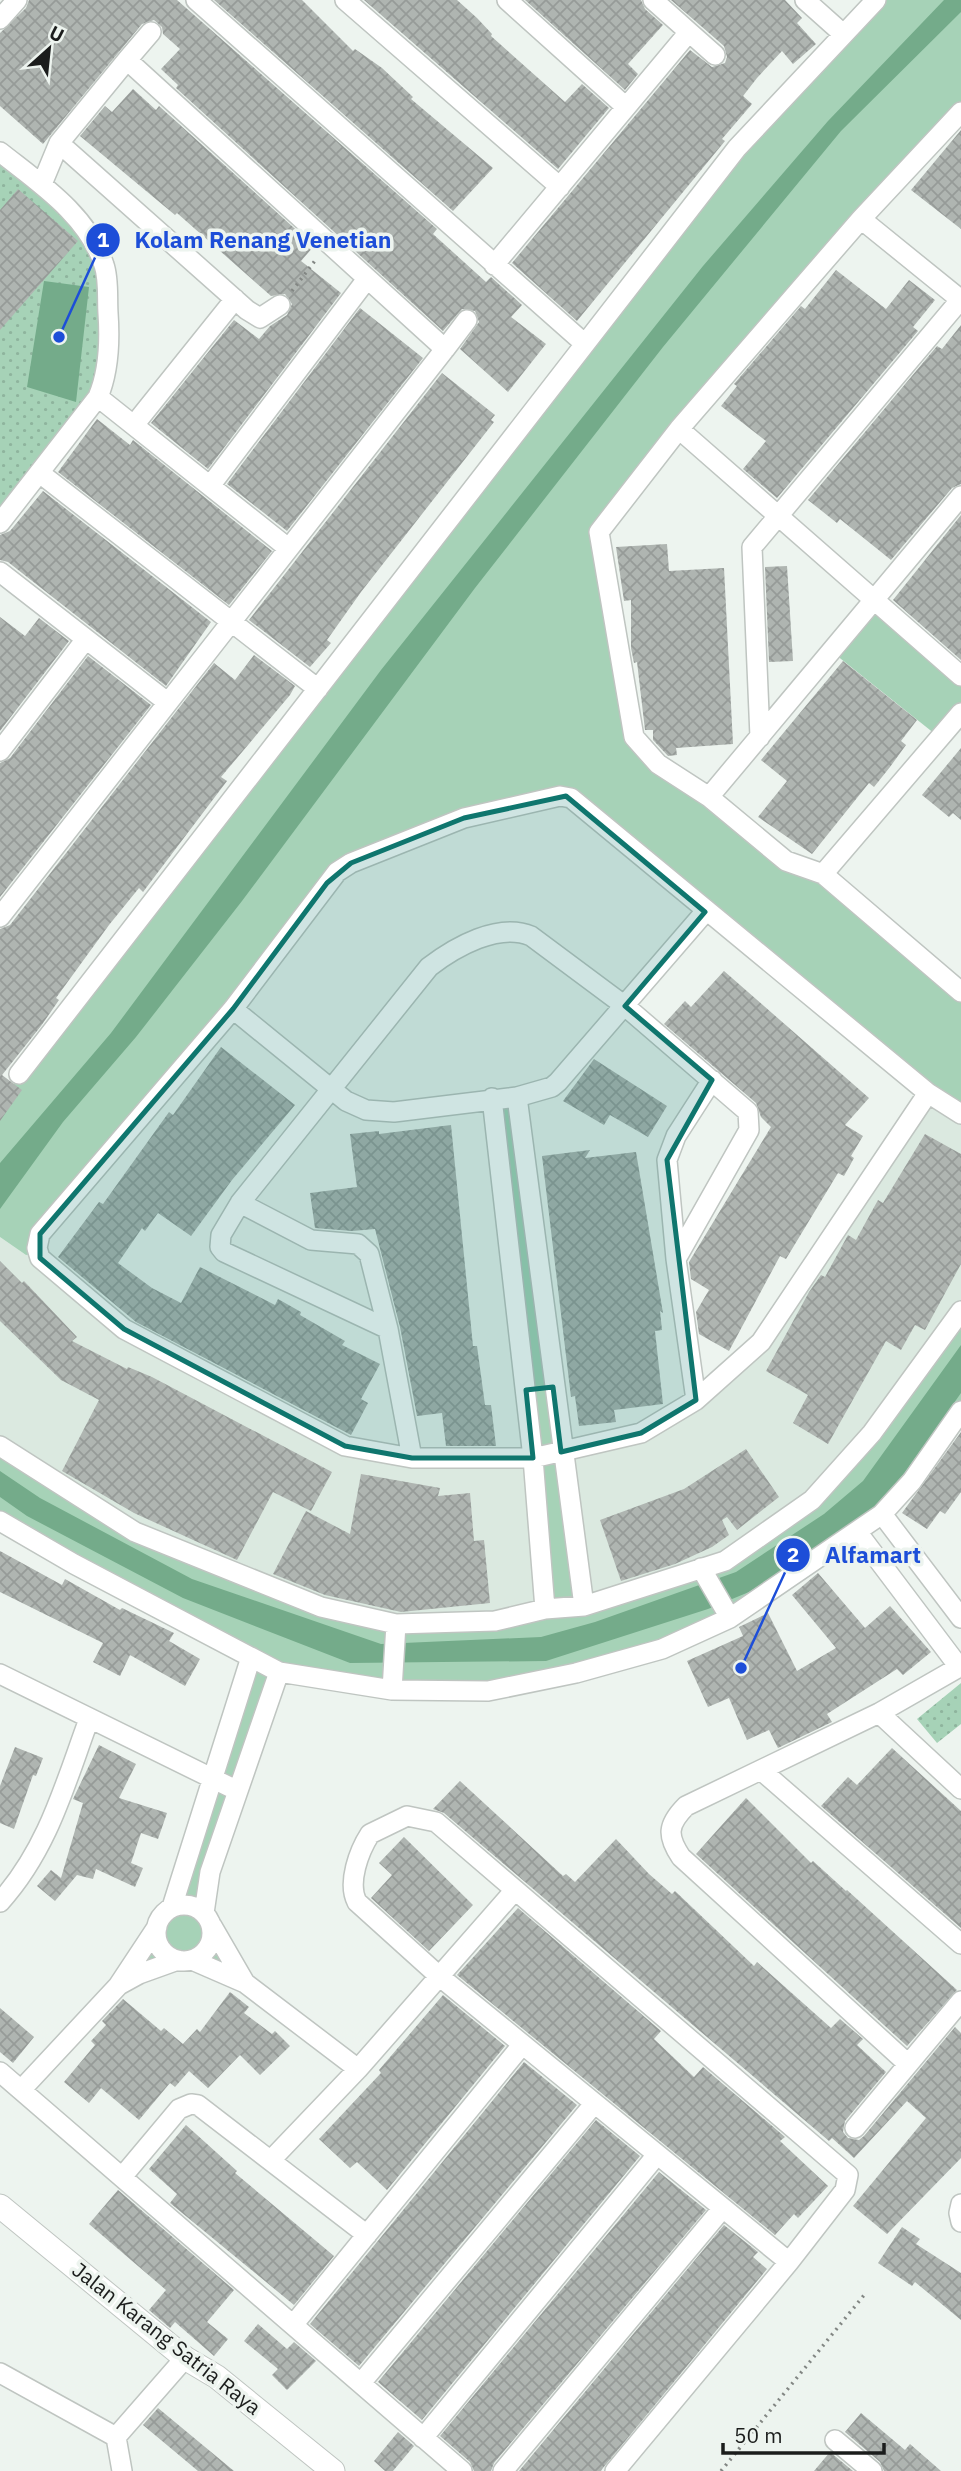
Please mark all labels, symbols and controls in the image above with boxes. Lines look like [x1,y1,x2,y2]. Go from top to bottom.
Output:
north arrow [14,14,84,84]
text: U [45,20,68,48]
callout: Kolam Renang Venetian [85,218,405,262]
text: Kolam Renang Venetian [134,224,392,254]
text: 1 [97,225,110,253]
callout: Alfamart [776,1533,935,1577]
text: Alfamart [825,1539,921,1569]
text: 2 [787,1540,799,1568]
street label: Jalan Karang Satria Raya [67,2255,267,2421]
scale bar [723,2412,884,2456]
text: 50 m [734,2421,783,2449]

